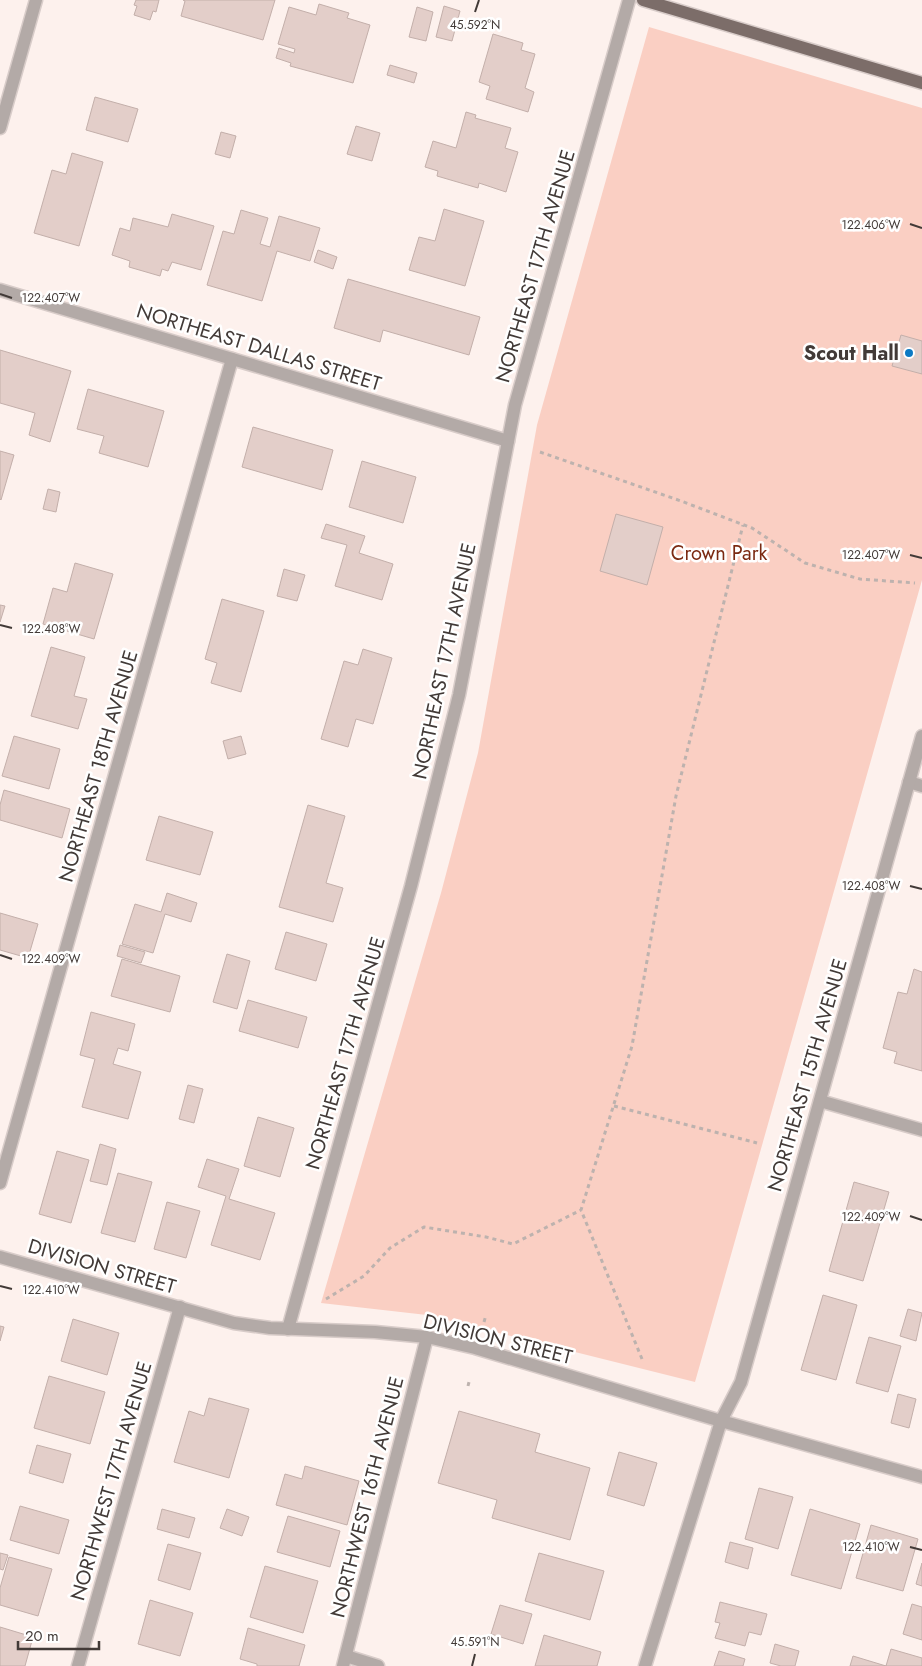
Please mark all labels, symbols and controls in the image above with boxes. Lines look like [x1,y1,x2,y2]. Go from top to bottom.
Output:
text: 45.592°N [450,16,500,34]
street label: NORTHEAST 17TH AVENUE [488,146,583,386]
text: 122.406°W [842,216,901,234]
text: 122.407°W [22,289,80,307]
street label: NORTHEAST DALLAS STREET [133,296,385,399]
place label: Scout Hall [804,339,899,368]
marker: Scout Hall [903,347,915,359]
park label: Crown Park [671,539,768,568]
street label: NORTHEAST 17TH AVENUE [405,540,484,782]
text: 122.407°W [842,546,900,564]
text: 122.408°W [22,620,80,638]
street label: NORTHEAST 18TH AVENUE [51,647,145,885]
text: 122.408°W [842,877,900,895]
street label: NORTHEAST 17TH AVENUE [298,933,393,1173]
text: 122.409°W [22,950,81,968]
street label: NORTHEAST 15TH AVENUE [760,955,855,1195]
text: 122.409°W [842,1208,901,1226]
street label: DIVISION STREET [25,1232,180,1302]
text: 122.410°W [22,1281,80,1299]
street label: DIVISION STREET [420,1307,576,1372]
street label: NORTHWEST 17TH AVENUE [63,1358,160,1604]
street label: NORTHWEST 16TH AVENUE [323,1373,412,1621]
text: 122.410°W [842,1538,900,1556]
scale bar [18,1618,99,1650]
text: 20 m [25,1625,59,1647]
text: 45.591°N [450,1633,500,1651]

